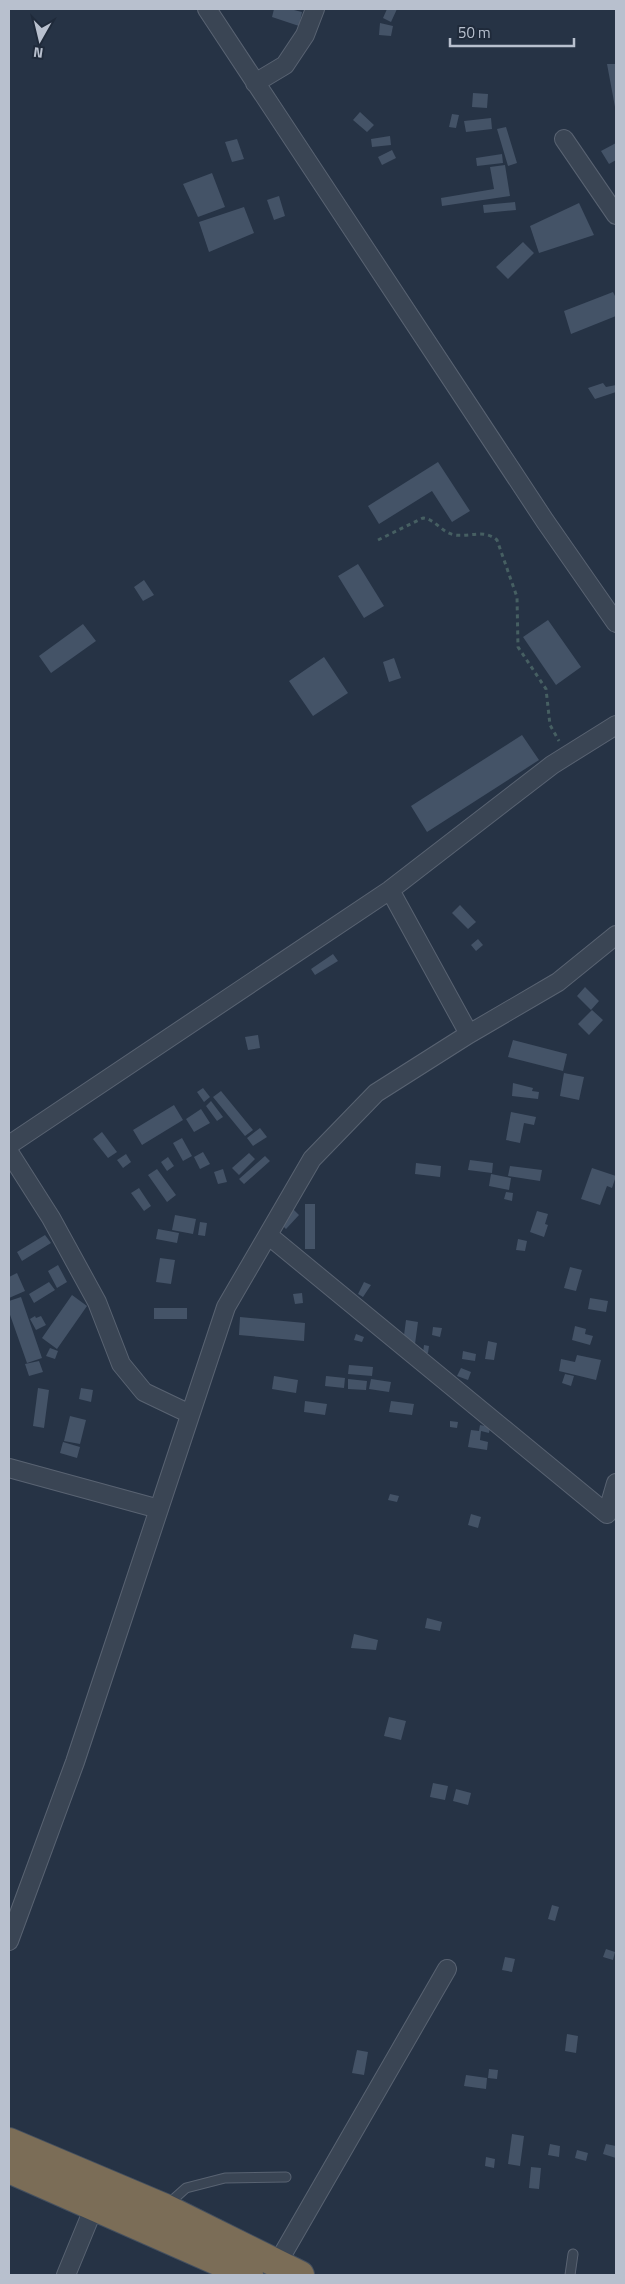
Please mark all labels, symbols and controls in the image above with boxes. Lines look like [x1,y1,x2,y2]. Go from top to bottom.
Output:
north arrow [15,15,65,65]
scale bar [450,15,574,47]
text: 50 m [458,21,491,44]
text: N [32,42,44,64]

